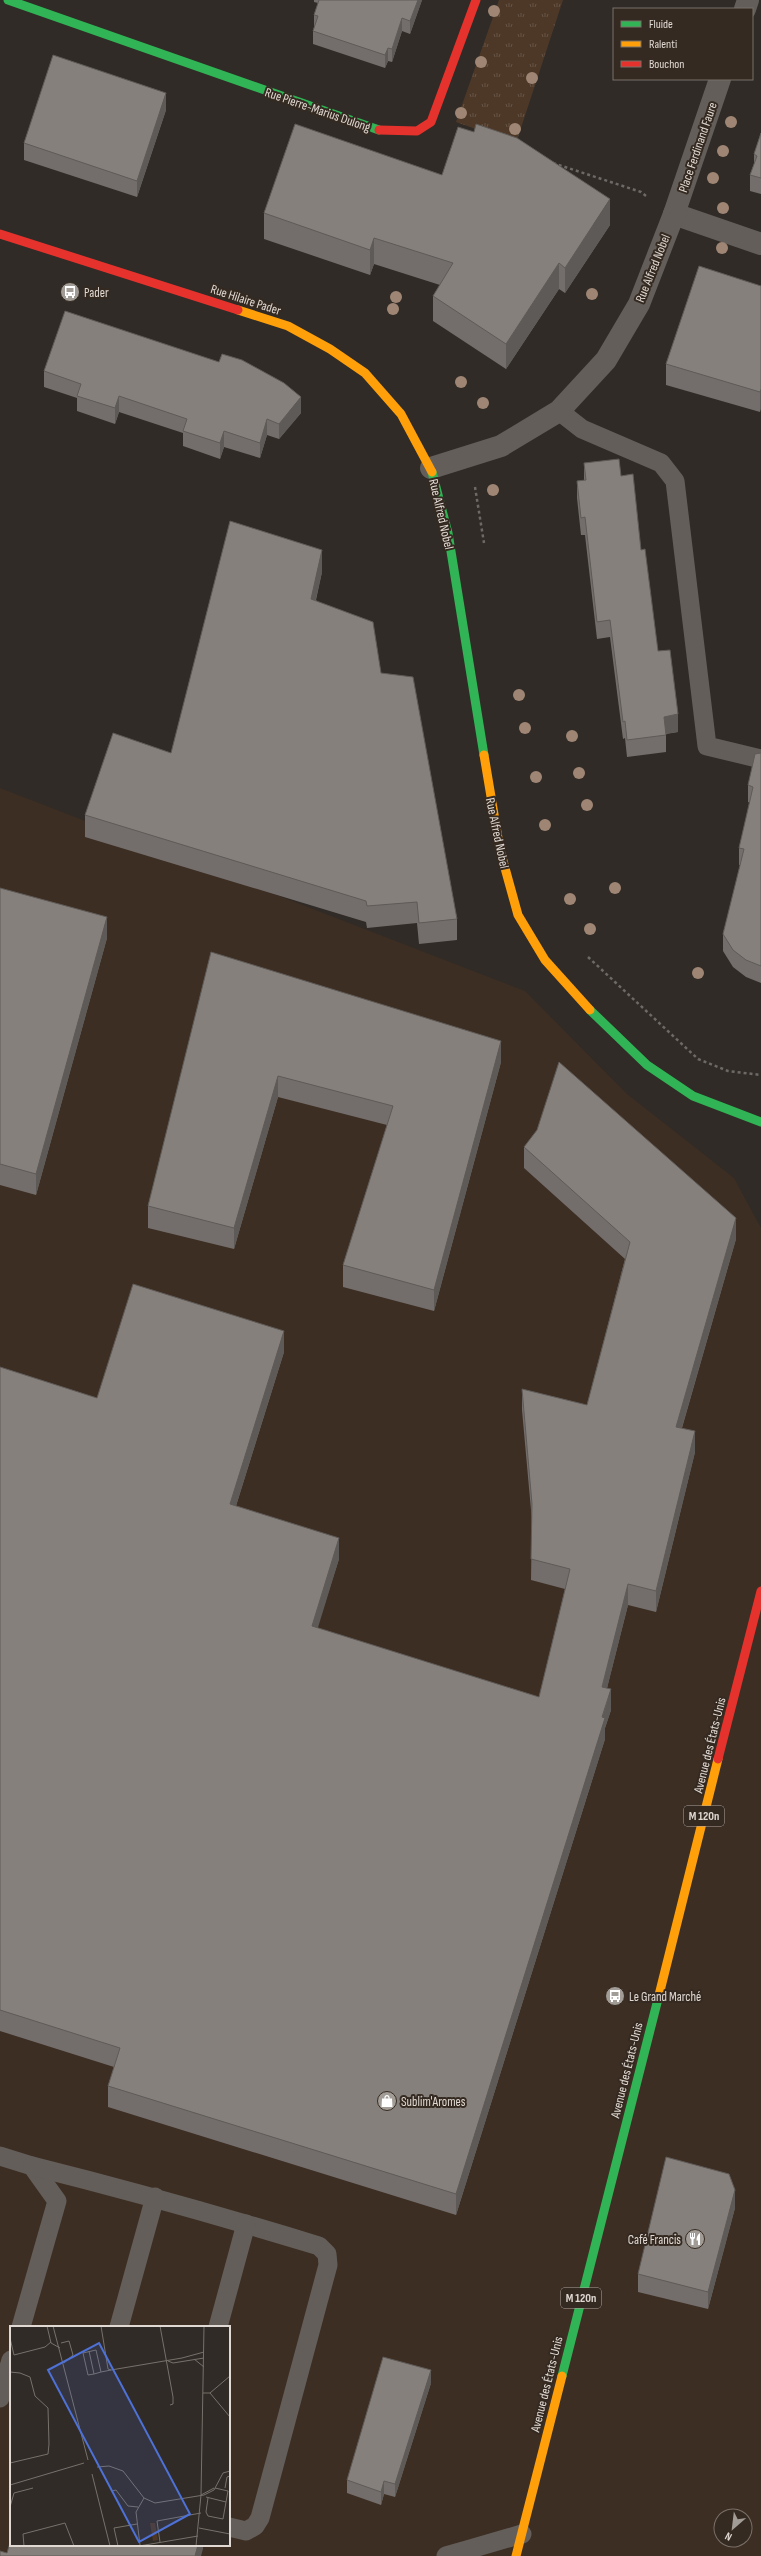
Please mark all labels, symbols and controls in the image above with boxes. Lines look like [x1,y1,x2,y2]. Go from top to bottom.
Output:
legend [613,8,753,80]
text: Fluide [649,17,673,32]
text: Ralenti [649,37,677,52]
text: Bouchon [649,57,684,72]
street label: Rue Pierre-Marius Dulong [263,84,373,136]
street label: Place Ferdinand Faure [675,100,721,194]
street label: Rue Alfred Nobel [632,232,674,305]
bus stop icon: Pader [59,281,81,303]
street label: Rue Hilaire Pader [208,281,283,319]
place label: Pader [84,285,109,301]
street label: Rue Alfred Nobel [425,477,457,551]
street label: Rue Alfred Nobel [482,796,512,870]
street label: Avenue des États-Unis [690,1695,730,1796]
road number: M 120n [684,1806,724,1826]
bus stop icon: Le Grand Marché [604,1985,626,2007]
place label: Le Grand Marché [629,1989,701,2005]
street label: Avenue des États-Unis [607,2020,647,2121]
shop icon: Sublim'Aromes [376,2090,398,2112]
place label: Sublim'Aromes [401,2094,466,2110]
restaurant icon: Café Francis [684,2228,706,2250]
place label: Café Francis [628,2232,681,2248]
road number: M 120n [561,2288,601,2308]
inset map [10,2326,230,2546]
street label: Avenue des États-Unis [527,2334,567,2435]
north arrow [713,2508,753,2548]
text: N [723,2529,734,2544]

